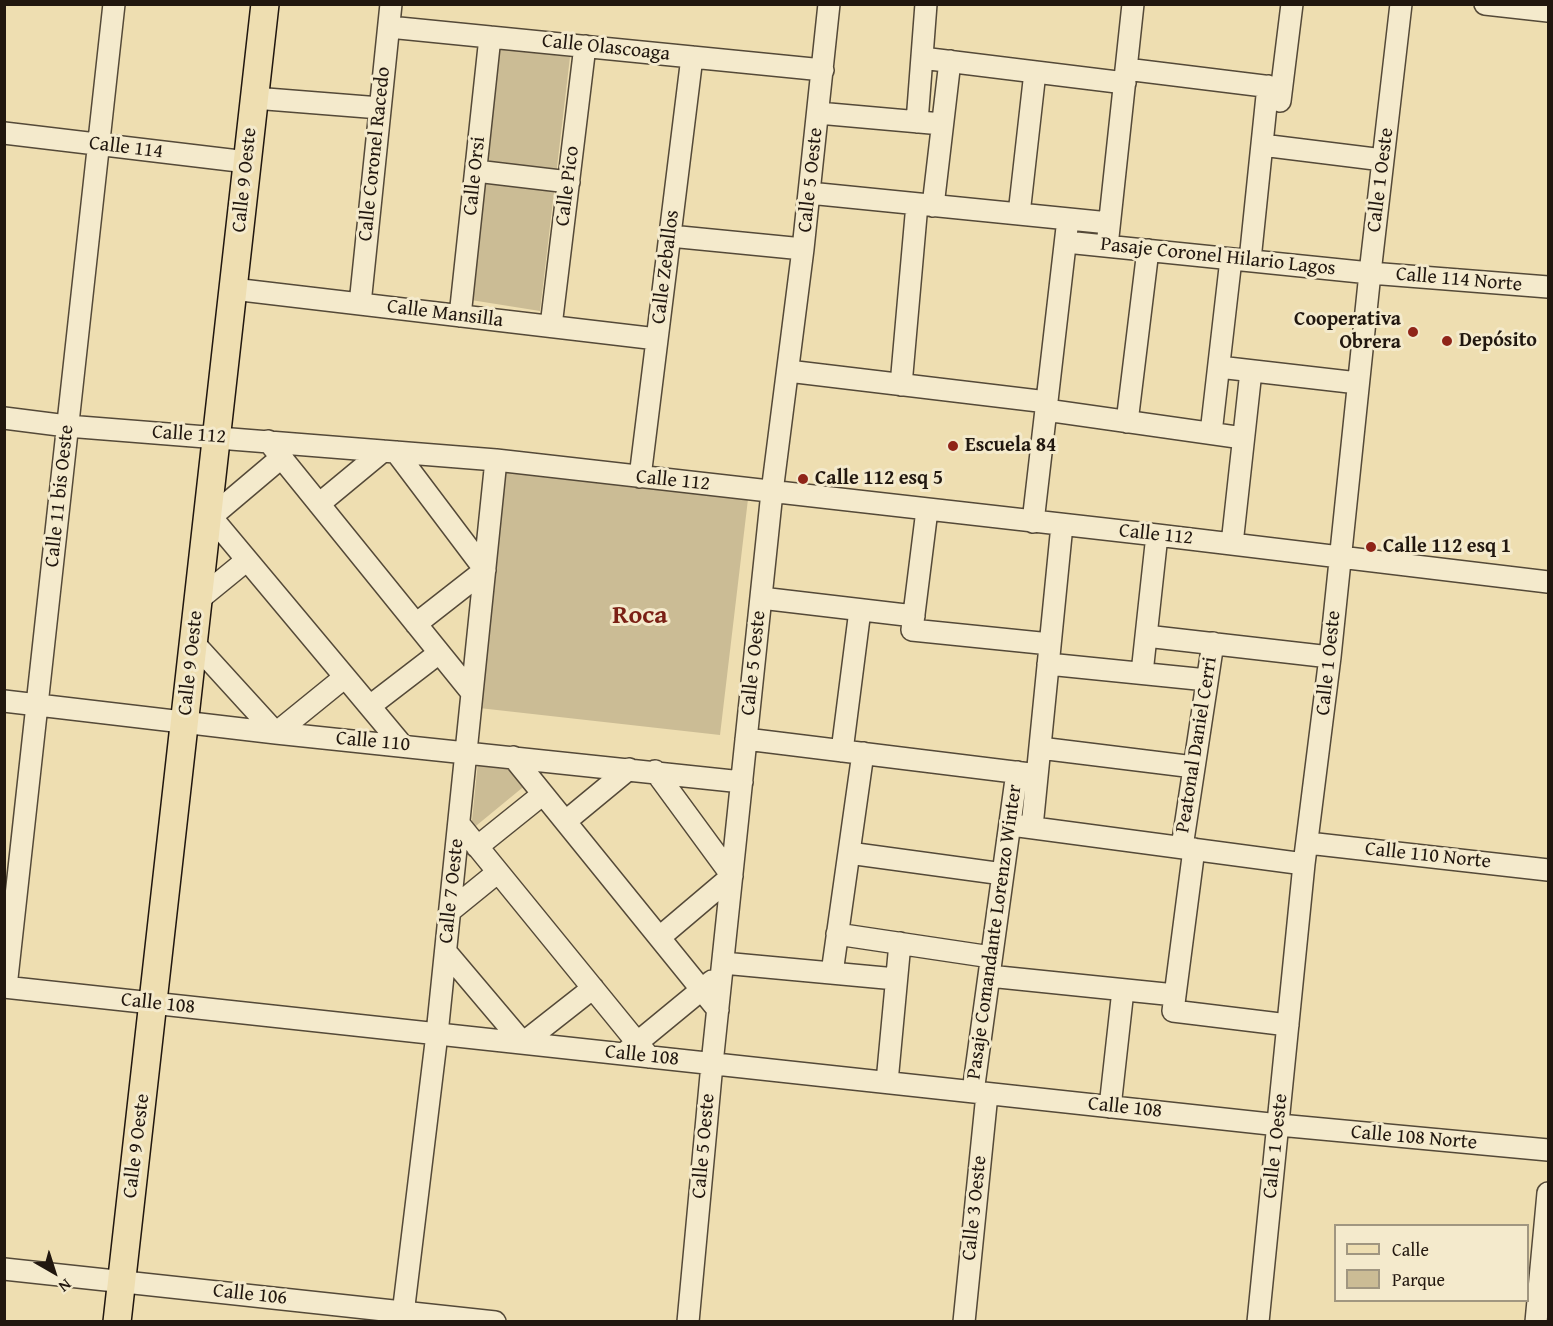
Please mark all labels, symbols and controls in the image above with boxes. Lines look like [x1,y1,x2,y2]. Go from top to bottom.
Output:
street label: Calle Olascoaga [541,29,671,67]
street label: Calle Coronel Racedo [354,66,396,242]
street label: Calle 9 Oeste [228,126,262,234]
street label: Calle 5 Oeste [794,126,828,234]
street label: Calle 1 Oeste [1363,126,1399,234]
street label: Calle 114 [88,132,164,164]
street label: Calle Orsi [459,135,491,217]
street label: Calle Pico [551,144,585,228]
street label: Calle Zeballos [647,209,685,325]
street label: Pasaje Coronel Hilario Lagos [1099,233,1337,281]
street label: Calle 114 Norte [1395,263,1523,297]
street label: Calle Mansilla [386,295,504,333]
place label: Cooperativa Obrera [1294,308,1401,355]
marker: Cooperativa Obrera [1406,325,1420,339]
place label: Depósito [1459,329,1537,353]
marker: Depósito [1440,334,1454,348]
street label: Calle 112 [151,420,227,450]
street label: Calle 11 bis Oeste [41,424,79,568]
place label: Escuela 84 [965,434,1056,458]
marker: Escuela 84 [946,439,960,453]
street label: Calle 112 [635,465,711,497]
place label: Calle 112 esq 5 [815,467,943,491]
marker: Calle 112 esq 5 [796,472,810,486]
street label: Calle 112 [1118,519,1194,551]
place label: Calle 112 esq 1 [1383,535,1511,559]
marker: Calle 112 esq 1 [1364,540,1378,554]
district label: Roca [612,600,668,632]
street label: Calle 9 Oeste [174,609,208,717]
street label: Calle 5 Oeste [737,609,771,717]
street label: Calle 1 Oeste [1312,609,1346,717]
street label: Peatonal Daniel Cerri [1171,655,1223,835]
street label: Calle 110 [335,727,411,757]
street label: Pasaje Comandante Lorenzo Winter [962,783,1028,1081]
street label: Calle 7 Oeste [435,837,469,945]
street label: Calle 110 Norte [1364,837,1492,875]
street label: Calle 108 [120,988,196,1020]
street label: Calle 108 [604,1040,680,1072]
street label: Calle 9 Oeste [119,1092,155,1200]
street label: Calle 108 [1087,1092,1163,1124]
street label: Calle 1 Oeste [1259,1092,1293,1200]
street label: Calle 5 Oeste [687,1093,721,1199]
street label: Calle 108 Norte [1350,1121,1478,1155]
street label: Calle 3 Oeste [958,1154,992,1262]
legend [1334,1224,1529,1302]
text: Calle [1392,1236,1429,1263]
north arrow [24,1242,84,1302]
text: Parque [1392,1266,1445,1293]
text: N [54,1273,77,1299]
street label: Calle 106 [212,1279,288,1311]

